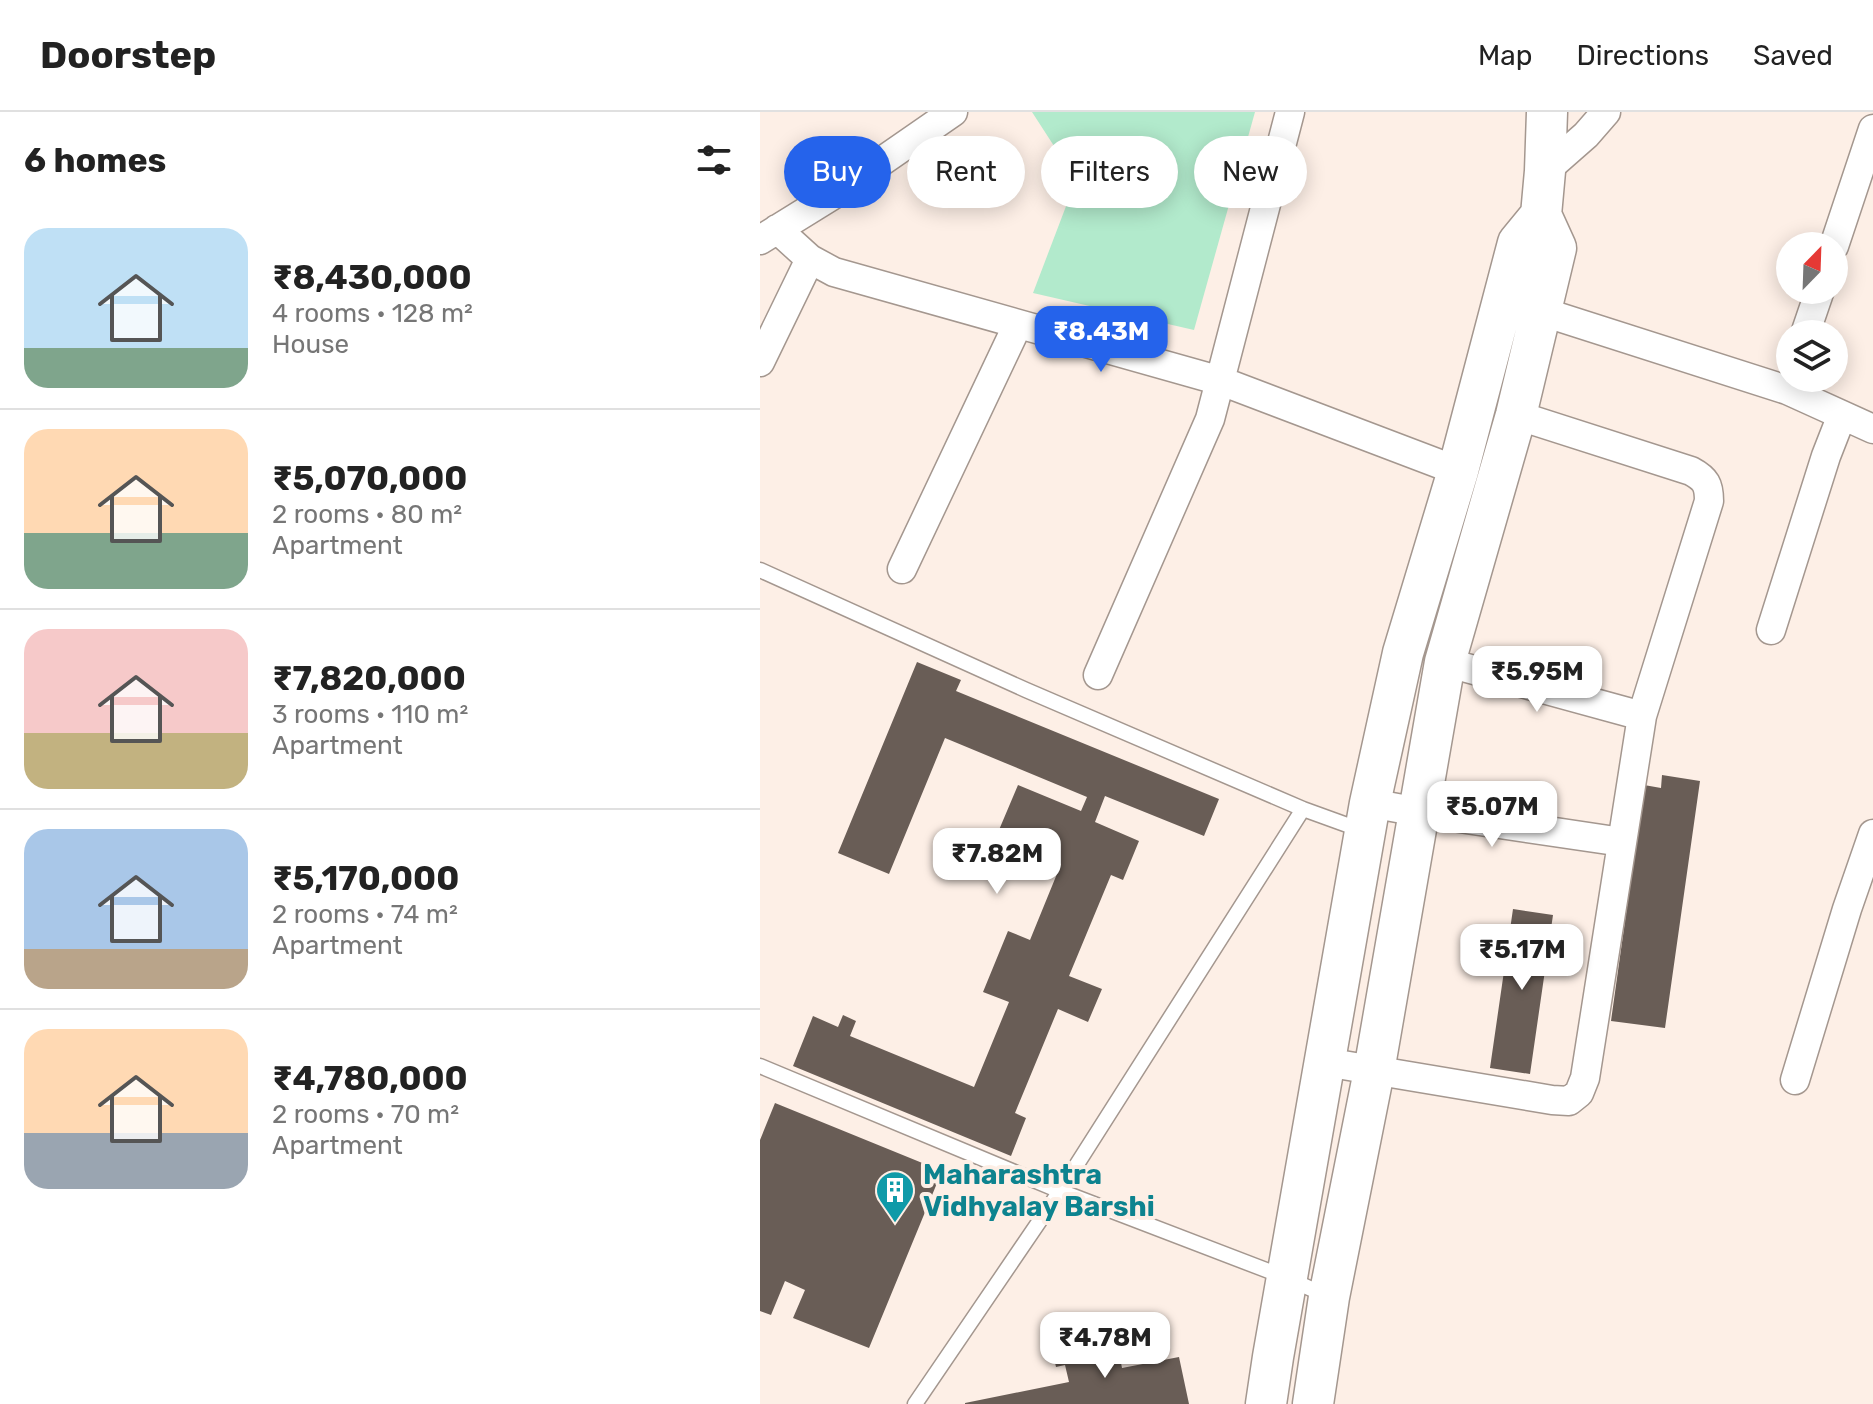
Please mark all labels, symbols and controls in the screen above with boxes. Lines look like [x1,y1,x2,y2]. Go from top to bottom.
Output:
text: Doorstep [40,32,216,78]
text: Map [1478,39,1532,72]
text: Directions [1576,39,1709,72]
text: Saved [1753,39,1833,72]
chip: Buy [784,136,891,208]
chip: Rent [907,136,1025,208]
chip: Filters [1041,136,1178,208]
chip: New [1194,136,1307,208]
icon: filters [692,138,736,182]
text: 6 homes [24,140,166,181]
north arrow [1776,232,1848,304]
map controls [1776,232,1848,392]
text: ₹8,430,000 [272,257,472,298]
icon: home [88,260,184,356]
text: 4 rooms · 128 m² [272,298,473,329]
pin: ₹8.43M [1036,306,1166,374]
text: ₹8.43M [1053,316,1149,347]
button: layers [1776,320,1848,392]
text: House [272,329,349,360]
text: ₹5,070,000 [272,458,467,499]
icon: home [88,461,184,557]
text: 2 rooms · 80 m² [272,499,462,530]
text: Apartment [272,530,403,561]
pin: ₹5.95M [1472,646,1602,714]
text: ₹5.95M [1490,656,1584,687]
text: ₹7,820,000 [272,658,466,699]
icon: home [88,661,184,757]
text: 3 rooms · 110 m² [272,699,468,730]
text: Apartment [272,730,403,761]
pin: ₹5.07M [1427,781,1557,849]
text: ₹5.07M [1445,791,1539,822]
pin: ₹7.82M [932,828,1062,896]
text: ₹7.82M [951,838,1043,869]
text: ₹5,170,000 [272,858,459,899]
icon: home [88,861,184,957]
text: 2 rooms · 74 m² [272,899,458,930]
pin: ₹5.17M [1457,924,1587,992]
text: Apartment [272,930,403,961]
text: ₹5.17M [1478,934,1566,965]
text: ₹4,780,000 [272,1058,468,1099]
icon: home [88,1061,184,1157]
text: 2 rooms · 70 m² [272,1099,459,1130]
text: Apartment [272,1130,403,1161]
place label: Maharashtra Vidhyalay Barshi [923,1158,1155,1223]
building icon: Maharashtra Vidhyalay Barshi [874,1169,916,1224]
pin: ₹4.78M [1040,1312,1170,1380]
text: ₹4.78M [1058,1322,1152,1353]

